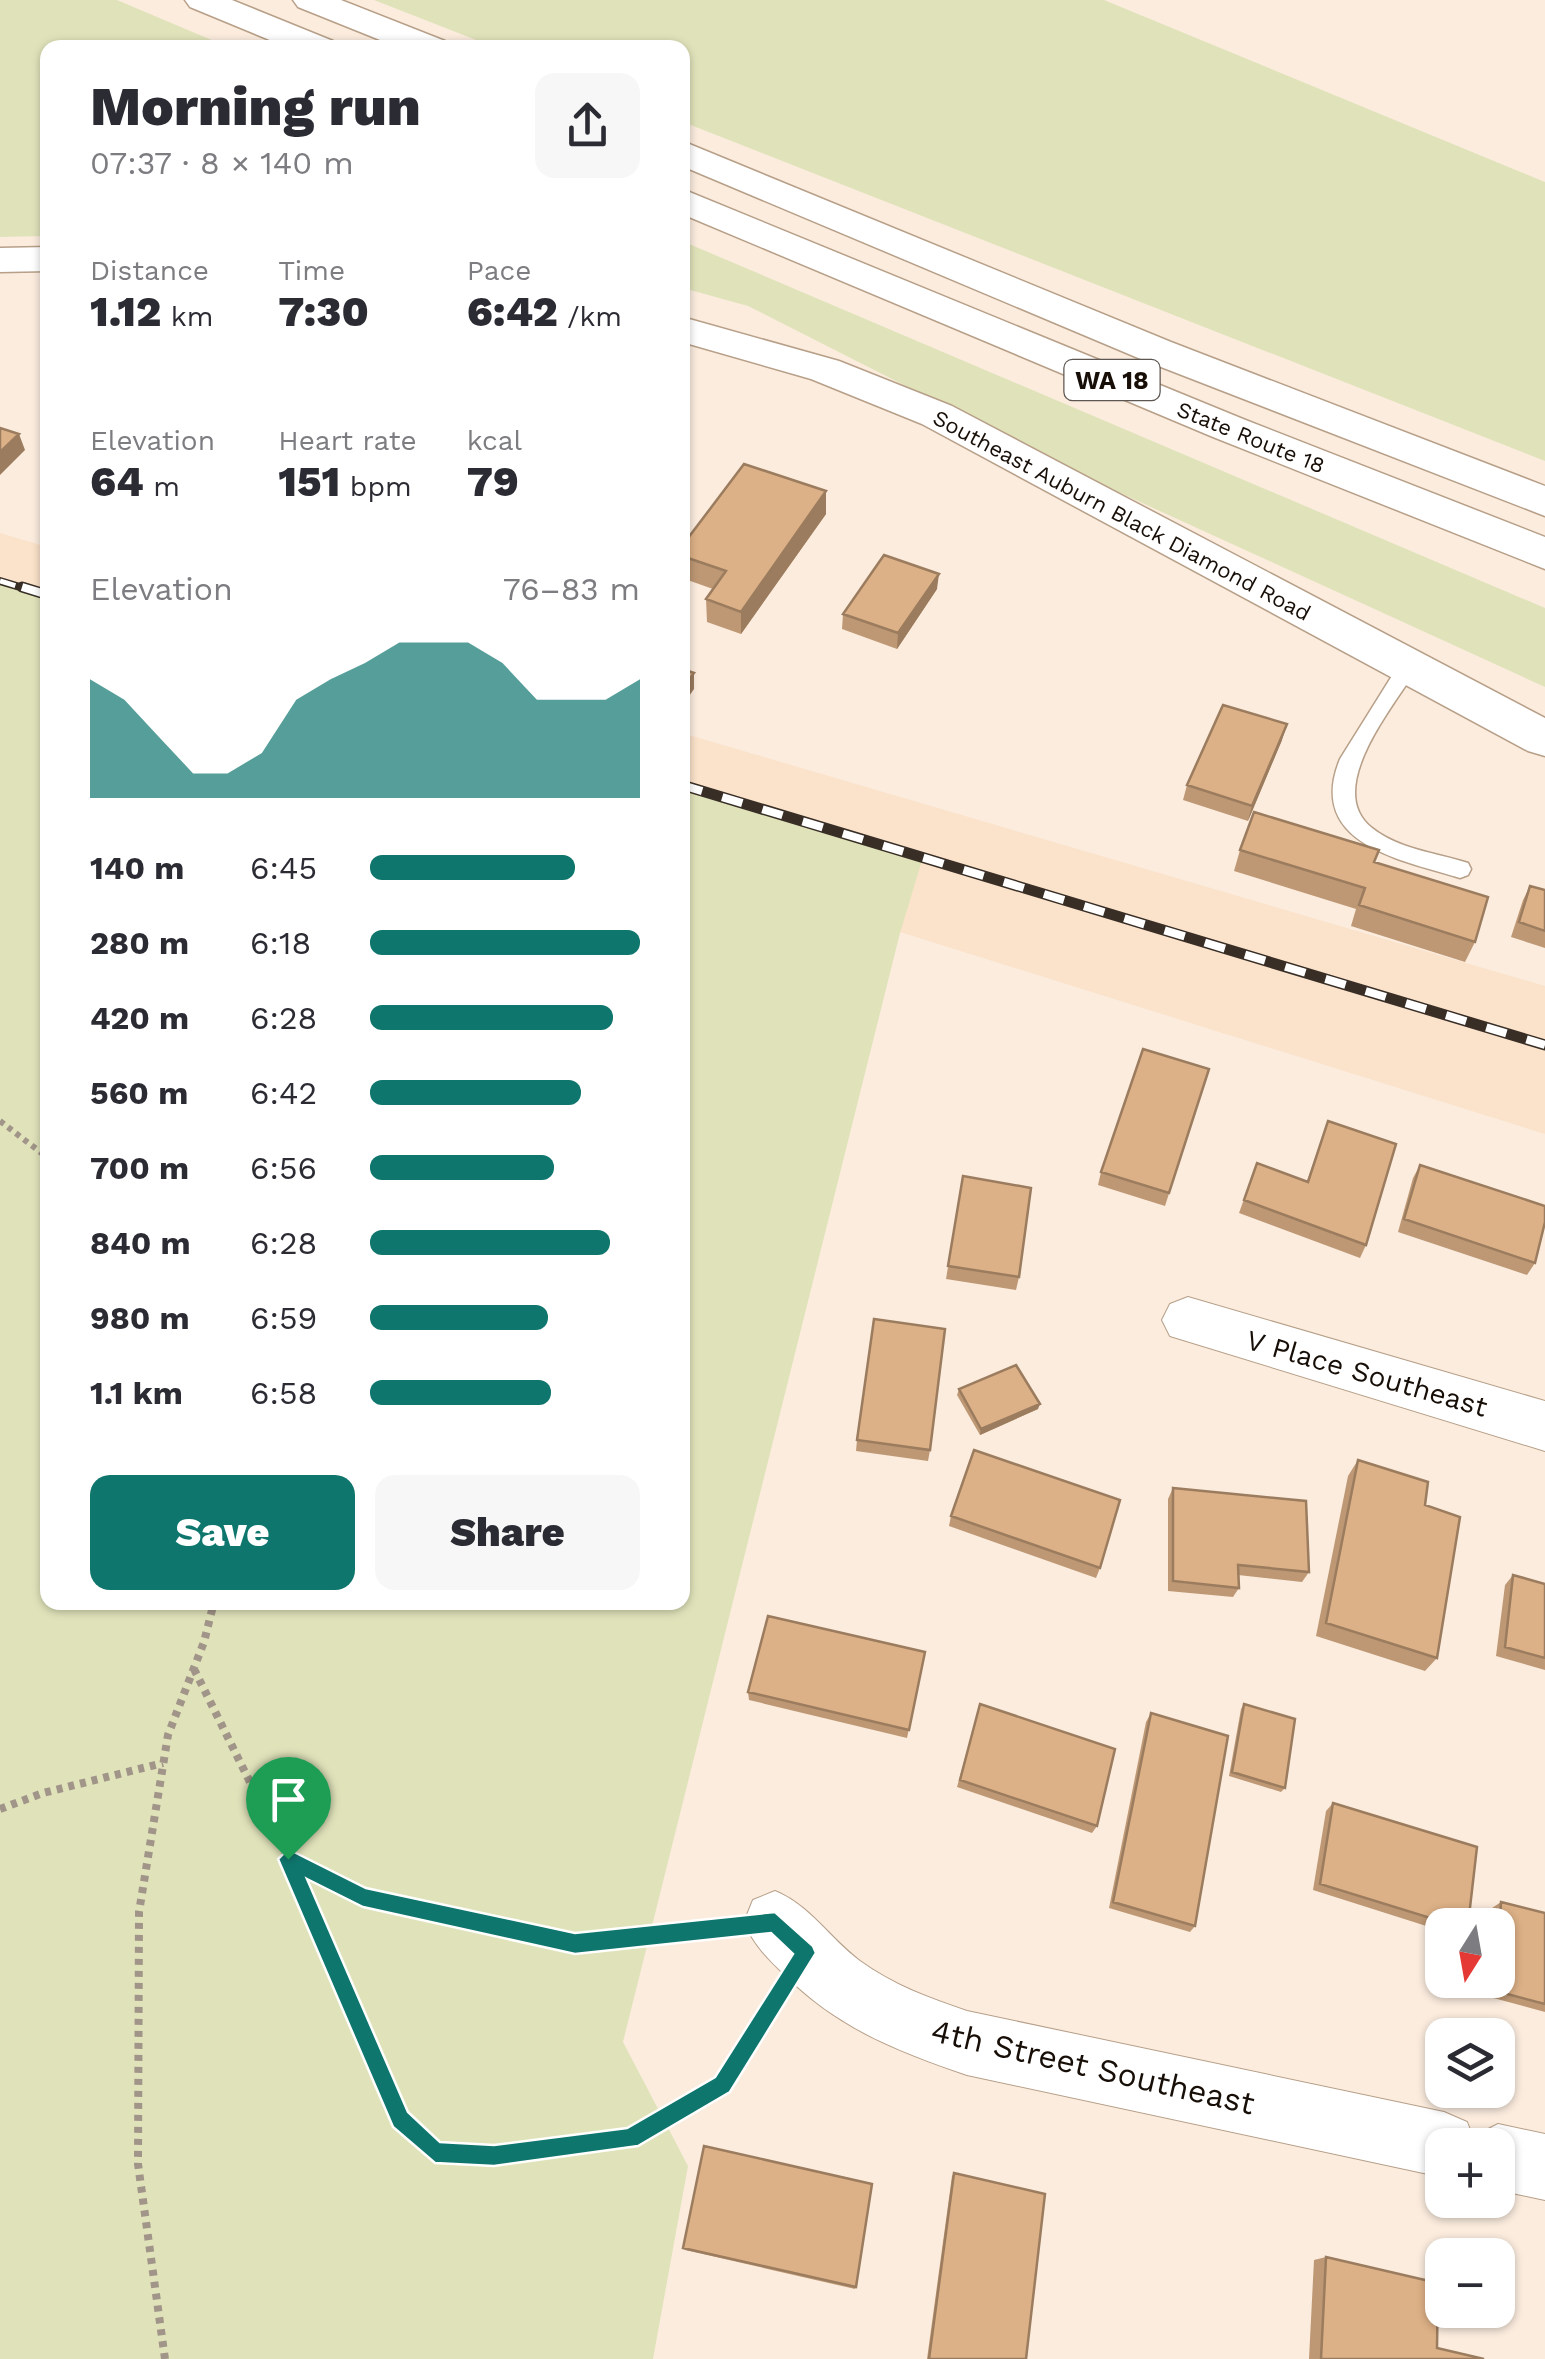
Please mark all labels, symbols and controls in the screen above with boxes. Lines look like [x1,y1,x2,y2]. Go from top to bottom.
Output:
button: share [535,73,640,178]
text: Morning run [90,74,421,138]
text: 07:37 · 8 × 140 m [90,144,354,182]
text: Distance [90,254,209,287]
text: Time [278,254,345,287]
text: Pace [467,254,531,287]
text: 1.12 [90,287,161,336]
text: 7:30 [278,287,369,336]
text: 6:42 [467,287,558,336]
text: km [161,300,213,333]
text: /km [558,300,622,333]
road number: WA 18 [1064,360,1160,400]
street label: State Route 18 [1173,396,1328,478]
street label: Southeast Auburn Black Diamond Road [929,405,1315,626]
text: Elevation [90,424,215,457]
text: Heart rate [278,424,417,457]
text: kcal [467,424,522,457]
text: 64 [90,457,144,506]
text: 151 [278,457,340,506]
text: 79 [467,457,519,506]
text: m [144,470,180,503]
text: bpm [340,470,412,503]
text: Elevation [90,570,233,608]
text: 76–83 m [503,570,640,608]
text: 140 m [90,849,184,887]
text: 6:45 [250,849,317,887]
text: 280 m [90,924,189,962]
text: 6:18 [250,924,311,962]
text: 420 m [90,999,189,1037]
text: 6:28 [250,999,317,1037]
text: 560 m [90,1074,188,1112]
text: 6:42 [250,1074,317,1112]
text: 700 m [90,1149,189,1187]
text: 6:56 [250,1149,317,1187]
text: 840 m [90,1224,191,1262]
text: 6:28 [250,1224,317,1262]
text: 980 m [90,1299,190,1337]
text: 6:59 [250,1299,317,1337]
street label: V Place Southeast [1243,1323,1491,1424]
text: 1.1 km [90,1374,183,1412]
text: 6:58 [250,1374,317,1412]
button: Save [90,1475,355,1590]
button: Share [375,1475,640,1590]
pin [246,1757,331,1860]
icon: arrive [261,1772,316,1827]
north arrow [1425,1908,1515,1998]
map controls [1425,1908,1515,2328]
street label: 4th Street Southeast [928,2011,1258,2123]
button: layers [1425,2018,1515,2108]
button: + [1425,2128,1515,2218]
button: − [1425,2238,1515,2328]

